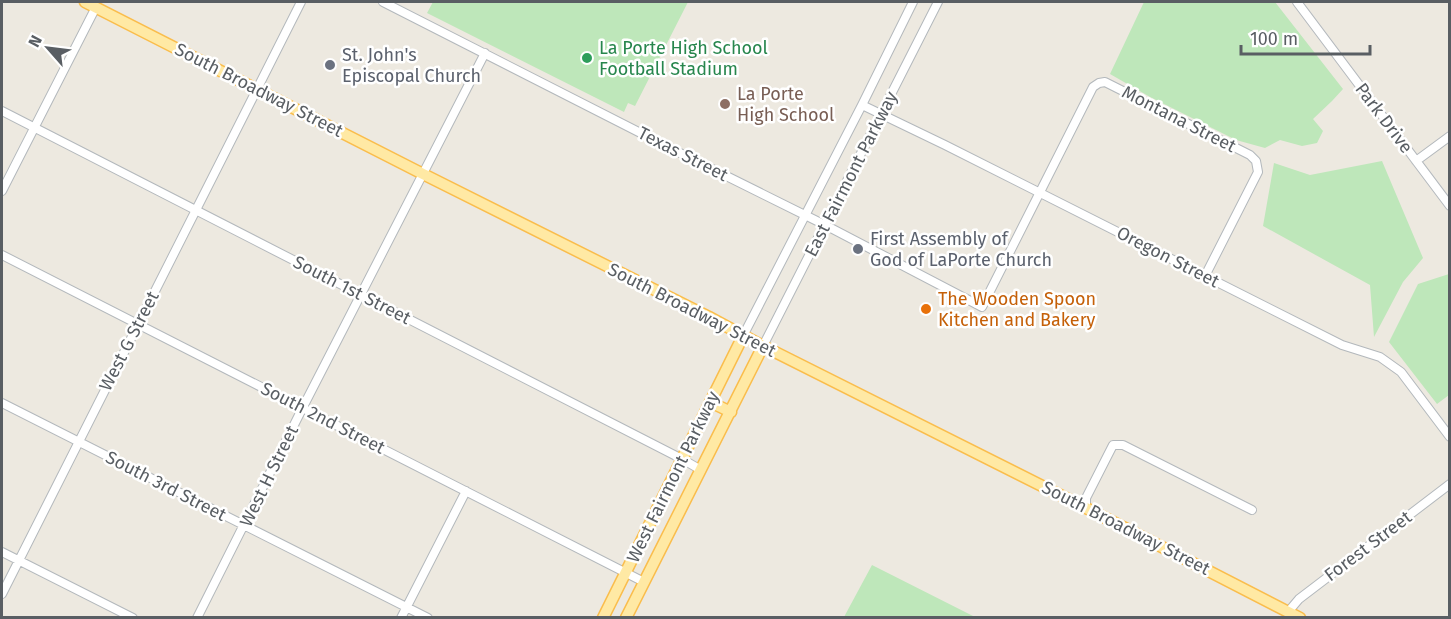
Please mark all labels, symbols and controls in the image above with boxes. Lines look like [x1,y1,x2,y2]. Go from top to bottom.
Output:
north arrow [18,18,78,78]
scale bar [1241,18,1370,56]
text: 100 m [1250,28,1298,50]
text: N [24,32,46,50]
place label: La Porte High School Football Stadium [599,37,768,80]
street label: South Broadway Street [171,38,347,142]
place label: St. John's Episcopal Church [342,44,481,87]
marker: La Porte High School Football Stadium [580,51,594,65]
marker: St. John's Episcopal Church [323,58,337,72]
street label: Park Drive [1350,78,1418,158]
street label: Montana Street [1118,81,1240,157]
place label: La Porte High School [737,83,834,126]
street label: East Fairmont Parkway [800,88,902,260]
marker: La Porte High School [718,97,732,111]
street label: Texas Street [634,122,732,186]
street label: Oregon Street [1113,222,1224,293]
place label: First Assembly of God of LaPorte Church [870,228,1052,271]
marker: First Assembly of God of LaPorte Church [851,242,865,256]
street label: South 1st Street [290,251,415,329]
street label: South Broadway Street [604,258,780,362]
street label: West G Street [94,287,164,395]
place label: The Wooden Spoon Kitchen and Bakery [938,288,1096,331]
marker: The Wooden Spoon Kitchen and Bakery [919,302,933,316]
street label: South 2nd Street [257,377,389,459]
street label: West Fairmont Parkway [622,388,724,566]
street label: West H Street [235,421,303,530]
street label: South 3rd Street [102,446,230,526]
street label: South Broadway Street [1038,476,1214,580]
street label: Forest Street [1320,506,1416,586]

